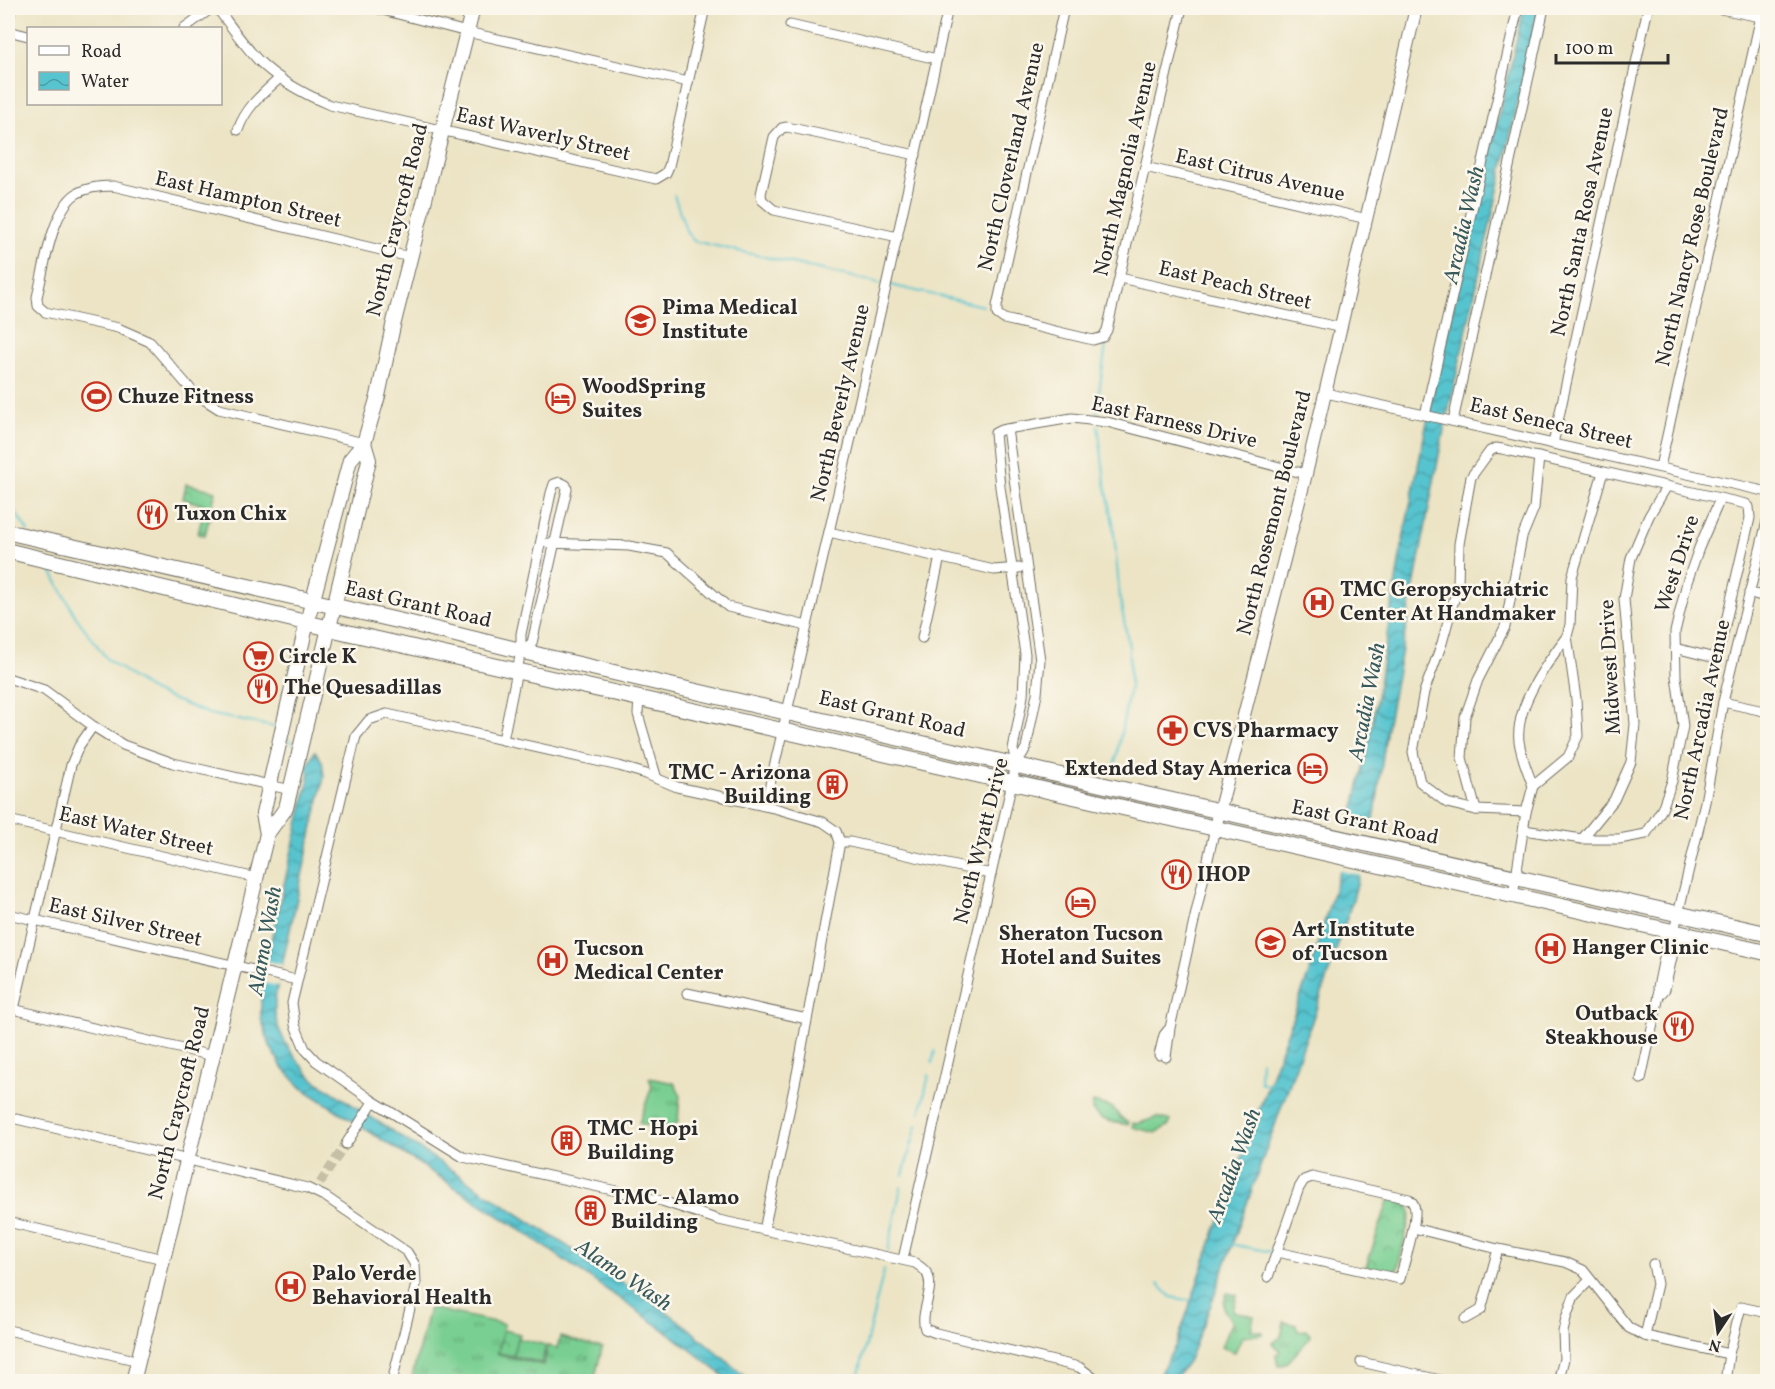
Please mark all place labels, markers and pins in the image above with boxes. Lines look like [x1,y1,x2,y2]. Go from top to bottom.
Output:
place label: Pima Medical Institute [662,294,798,347]
school or university icon: Pima Medical Institute [625,304,657,336]
place label: WoodSpring Suites [582,373,706,426]
sports icon: Chuze Fitness [81,381,113,413]
place label: Chuze Fitness [118,383,254,412]
hotel icon: WoodSpring Suites [545,383,577,415]
restaurant icon: Tuxon Chix [137,498,169,530]
place label: Tuxon Chix [174,500,287,529]
place label: TMC Geropsychiatric Center At Handmaker [1340,576,1556,629]
hospital icon: TMC Geropsychiatric Center At Handmaker [1303,586,1335,618]
supermarket icon: Circle K [242,641,274,673]
place label: Circle K [279,643,357,672]
restaurant icon: The Quesadillas [247,672,279,704]
place label: The Quesadillas [284,674,442,703]
pharmacy icon: CVS Pharmacy [1156,715,1188,747]
place label: CVS Pharmacy [1193,717,1339,746]
hotel icon: Extended Stay America [1297,753,1329,785]
place label: Extended Stay America [1064,755,1292,784]
place label: TMC - Arizona Building [668,759,811,812]
building icon: TMC - Arizona Building [816,769,848,801]
restaurant icon: IHOP [1160,859,1192,891]
place label: IHOP [1197,861,1251,890]
hotel icon: Sheraton Tucson Hotel and Suites [1065,887,1097,919]
place label: Art Institute of Tucson [1292,916,1415,969]
place label: Sheraton Tucson Hotel and Suites [999,920,1163,973]
school or university icon: Art Institute of Tucson [1255,926,1287,958]
hospital icon: Hanger Clinic [1535,932,1567,964]
place label: Hanger Clinic [1572,934,1709,963]
place label: Tucson Medical Center [574,935,724,988]
hospital icon: Tucson Medical Center [537,945,569,977]
place label: Outback Steakhouse [1545,1000,1658,1053]
restaurant icon: Outback Steakhouse [1663,1010,1695,1042]
place label: TMC - Hopi Building [587,1115,698,1168]
building icon: TMC - Hopi Building [550,1125,582,1157]
place label: TMC - Alamo Building [611,1184,739,1237]
building icon: TMC - Alamo Building [574,1194,606,1226]
place label: Palo Verde Behavioral Health [312,1260,492,1313]
hospital icon: Palo Verde Behavioral Health [275,1270,307,1302]

